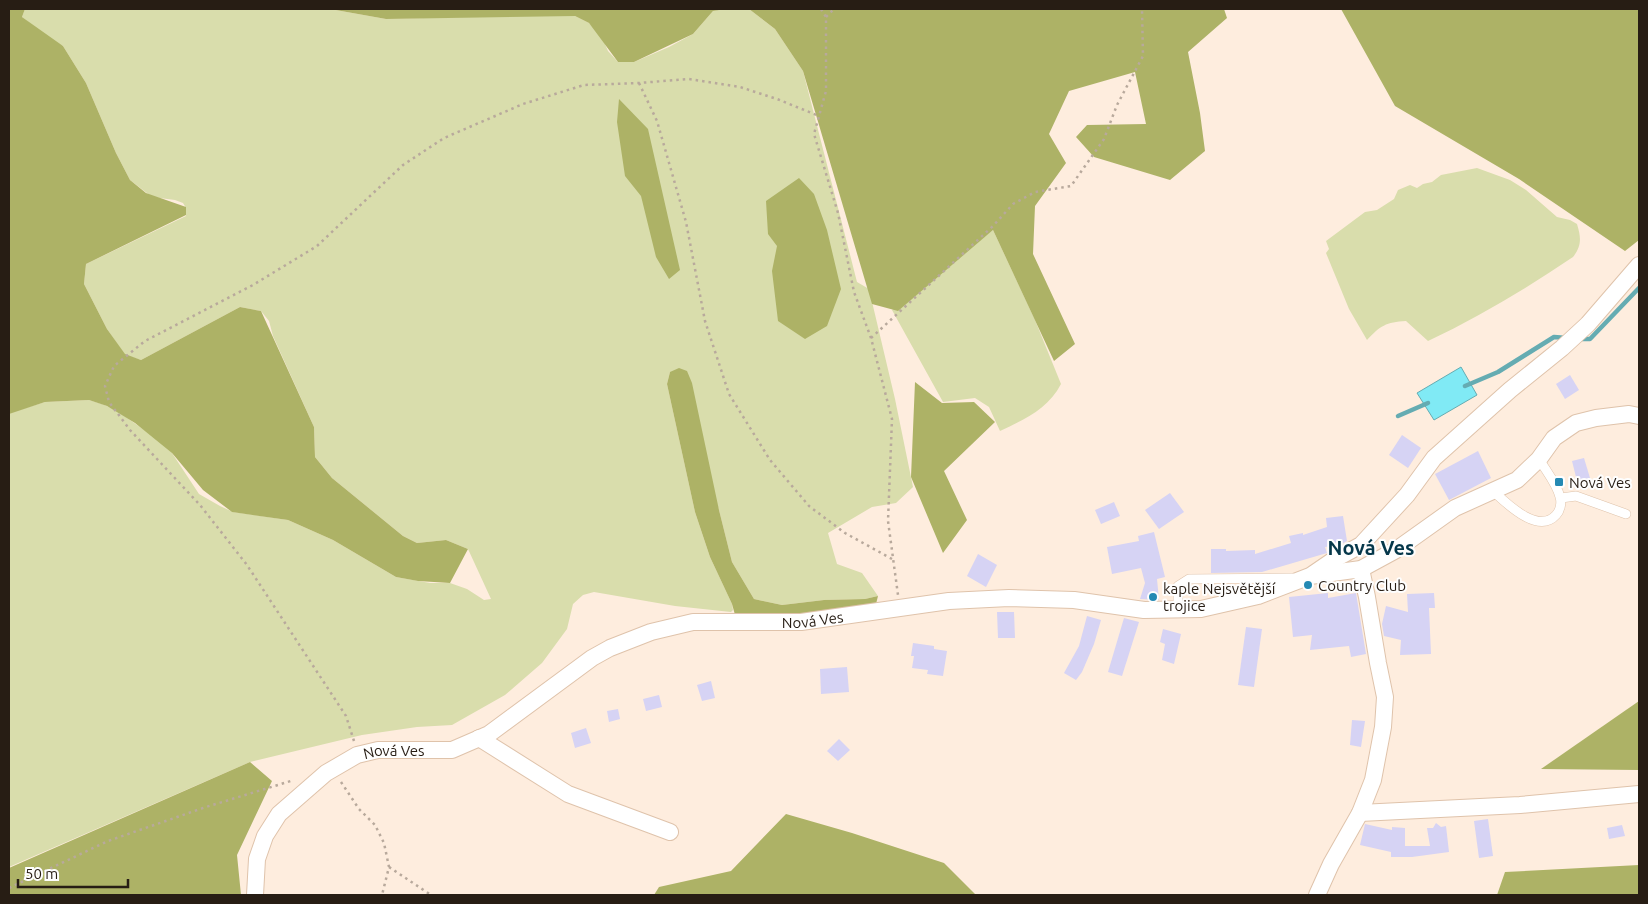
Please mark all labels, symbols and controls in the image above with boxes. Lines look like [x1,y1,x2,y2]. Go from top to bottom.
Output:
place label: Nová Ves [1569,474,1631,491]
marker: Nová Ves [1553,476,1565,488]
district label: Nová Ves [1328,536,1414,559]
place label: Country Club [1318,577,1406,594]
marker: Country Club [1302,579,1314,591]
place label: kaple Nejsvětější trojice [1163,580,1276,614]
marker: kaple Nejsvětější trojice [1147,591,1159,603]
street label: Nová Ves [782,608,844,631]
street label: Nová Ves [361,741,425,762]
scale bar [18,856,128,888]
text: 50 m [25,865,58,882]

